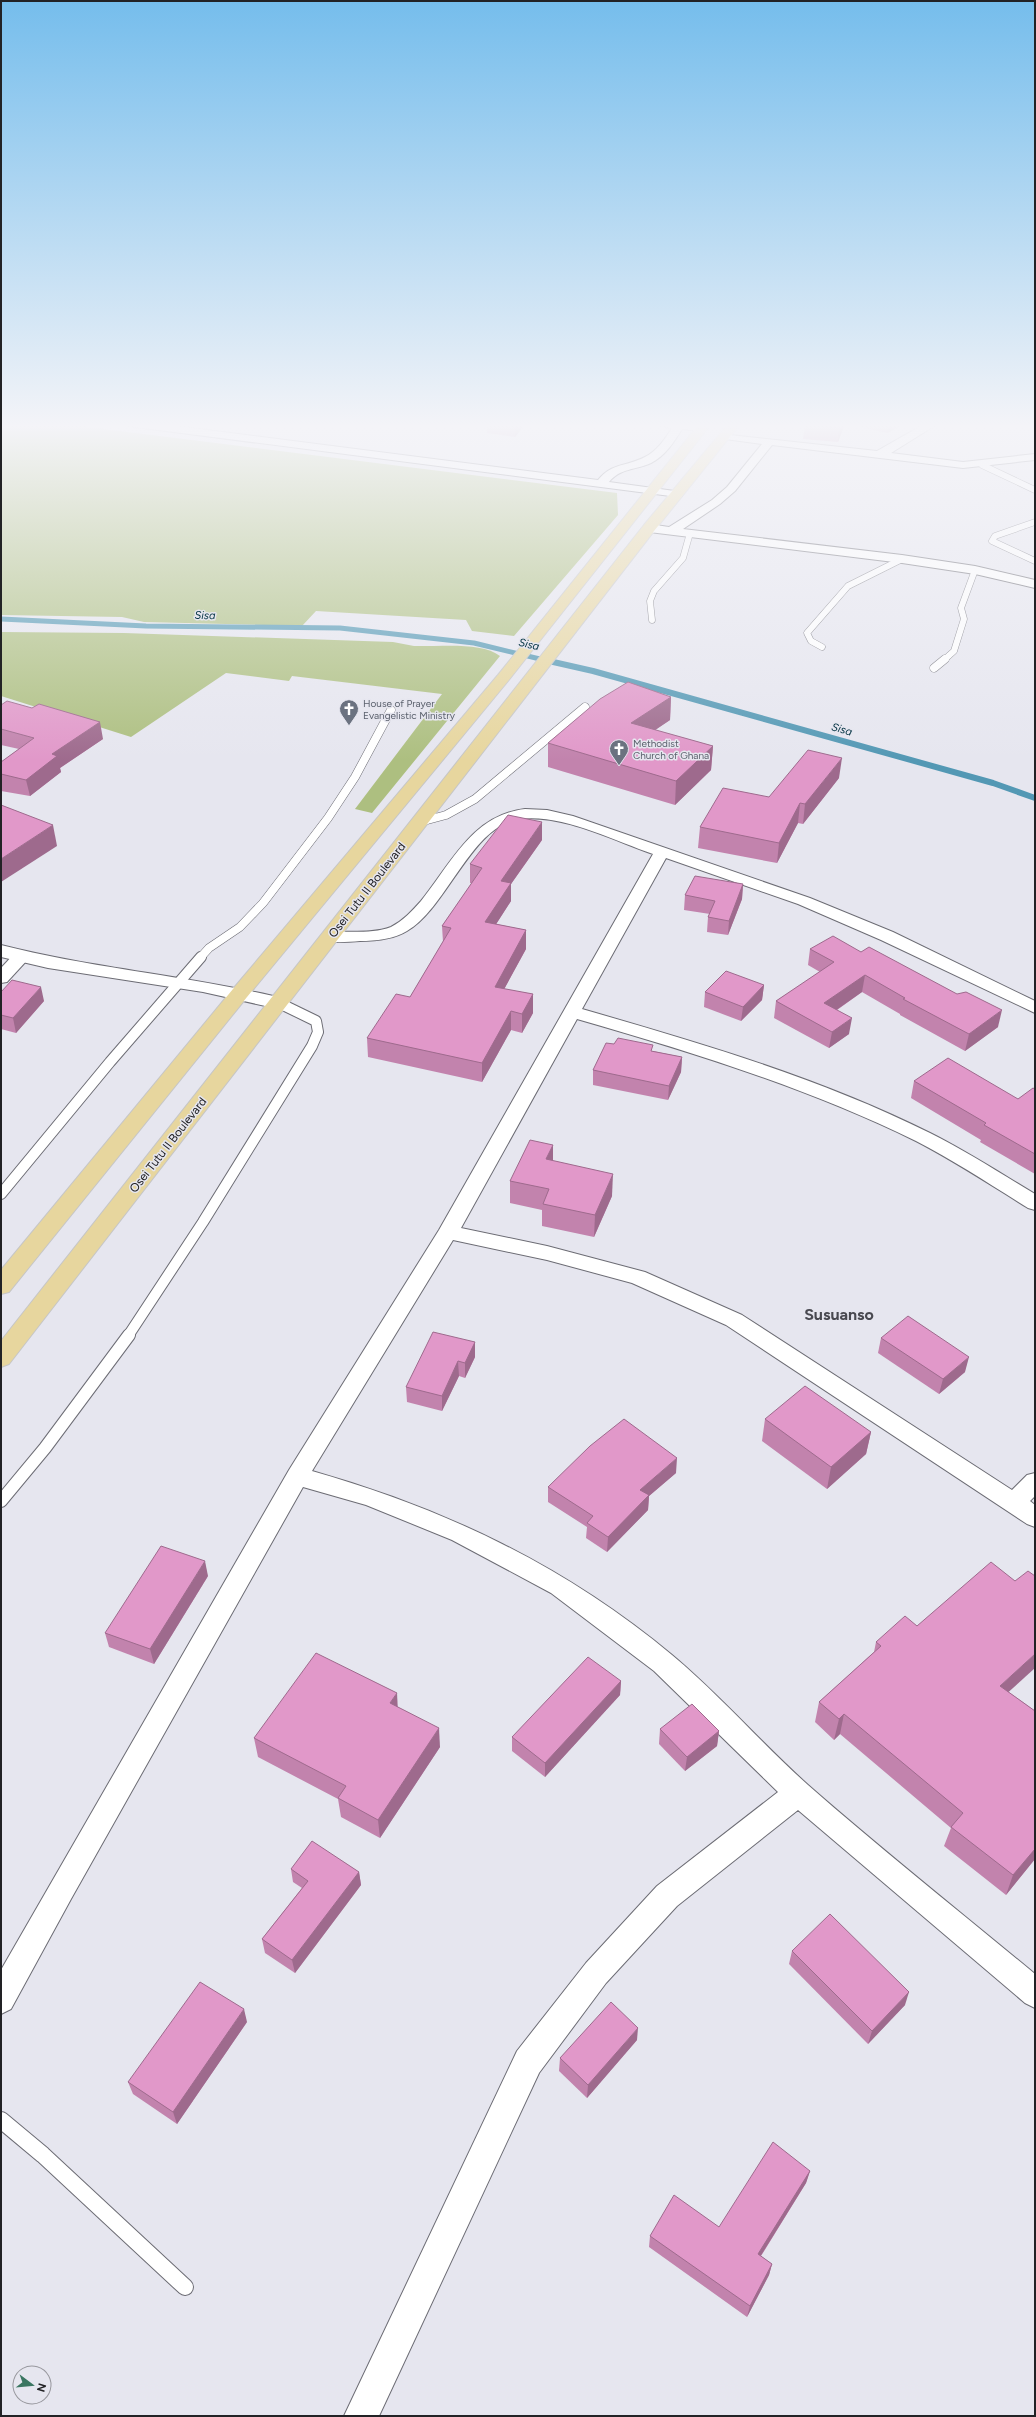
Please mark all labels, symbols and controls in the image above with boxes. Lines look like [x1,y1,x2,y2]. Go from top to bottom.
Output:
water label: Sisa [194,609,216,622]
water label: Sisa [517,636,541,653]
place label: House of Prayer Evangelistic Ministry [363,697,456,722]
church icon: House of Prayer Evangelistic Ministry [338,698,360,726]
water label: Sisa [830,720,854,739]
place label: Methodist Church of Ghana [633,737,709,762]
church icon: Methodist Church of Ghana [608,738,630,766]
street label: Osei Tutu II Boulevard [325,840,409,940]
street label: Osei Tutu II Boulevard [126,1095,210,1195]
district label: Susuanso [804,1305,874,1324]
north arrow [12,2365,52,2405]
text: N [34,2382,49,2394]

